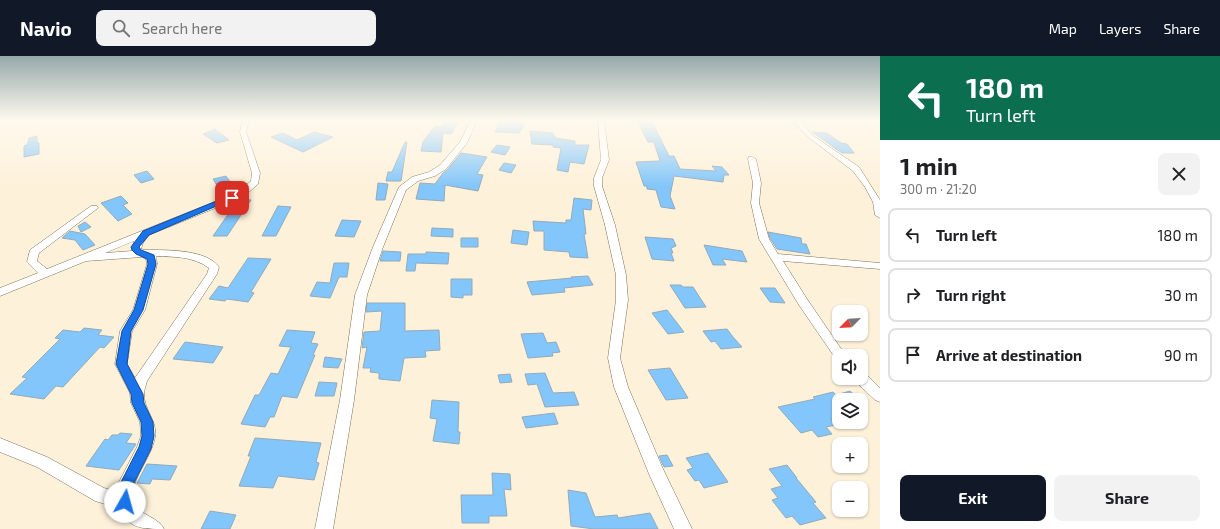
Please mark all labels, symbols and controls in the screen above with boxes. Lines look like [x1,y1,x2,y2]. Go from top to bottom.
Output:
search box [96,10,376,46]
text: Navio [20,17,72,40]
icon: search [110,17,132,39]
text: Search here [142,19,222,37]
text: Map [1049,20,1077,37]
text: Layers [1099,20,1141,37]
text: Share [1163,20,1200,37]
text: 180 m [966,70,1044,104]
icon: left [900,72,952,124]
text: Turn left [966,104,1036,126]
text: 1 min [900,151,958,180]
button: close [1158,153,1200,195]
pin [215,181,249,215]
text: 300 m · 21:20 [900,181,977,197]
icon: arrive [221,187,243,209]
icon: left [902,224,924,246]
text: Turn left [936,226,997,244]
text: 180 m [1157,226,1198,244]
icon: right [902,284,924,306]
text: Turn right [936,286,1006,304]
text: 30 m [1164,286,1198,304]
north arrow [832,305,868,341]
map controls [832,305,868,517]
icon: arrive [902,344,924,366]
text: Arrive at destination [936,346,1082,364]
text: 90 m [1164,346,1198,364]
button: sound [832,349,868,385]
button: layers [832,393,868,429]
button: + [832,437,868,473]
button: Exit [900,475,1046,521]
button: Share [1054,475,1200,521]
position arrow [104,481,146,523]
button: − [832,481,868,517]

